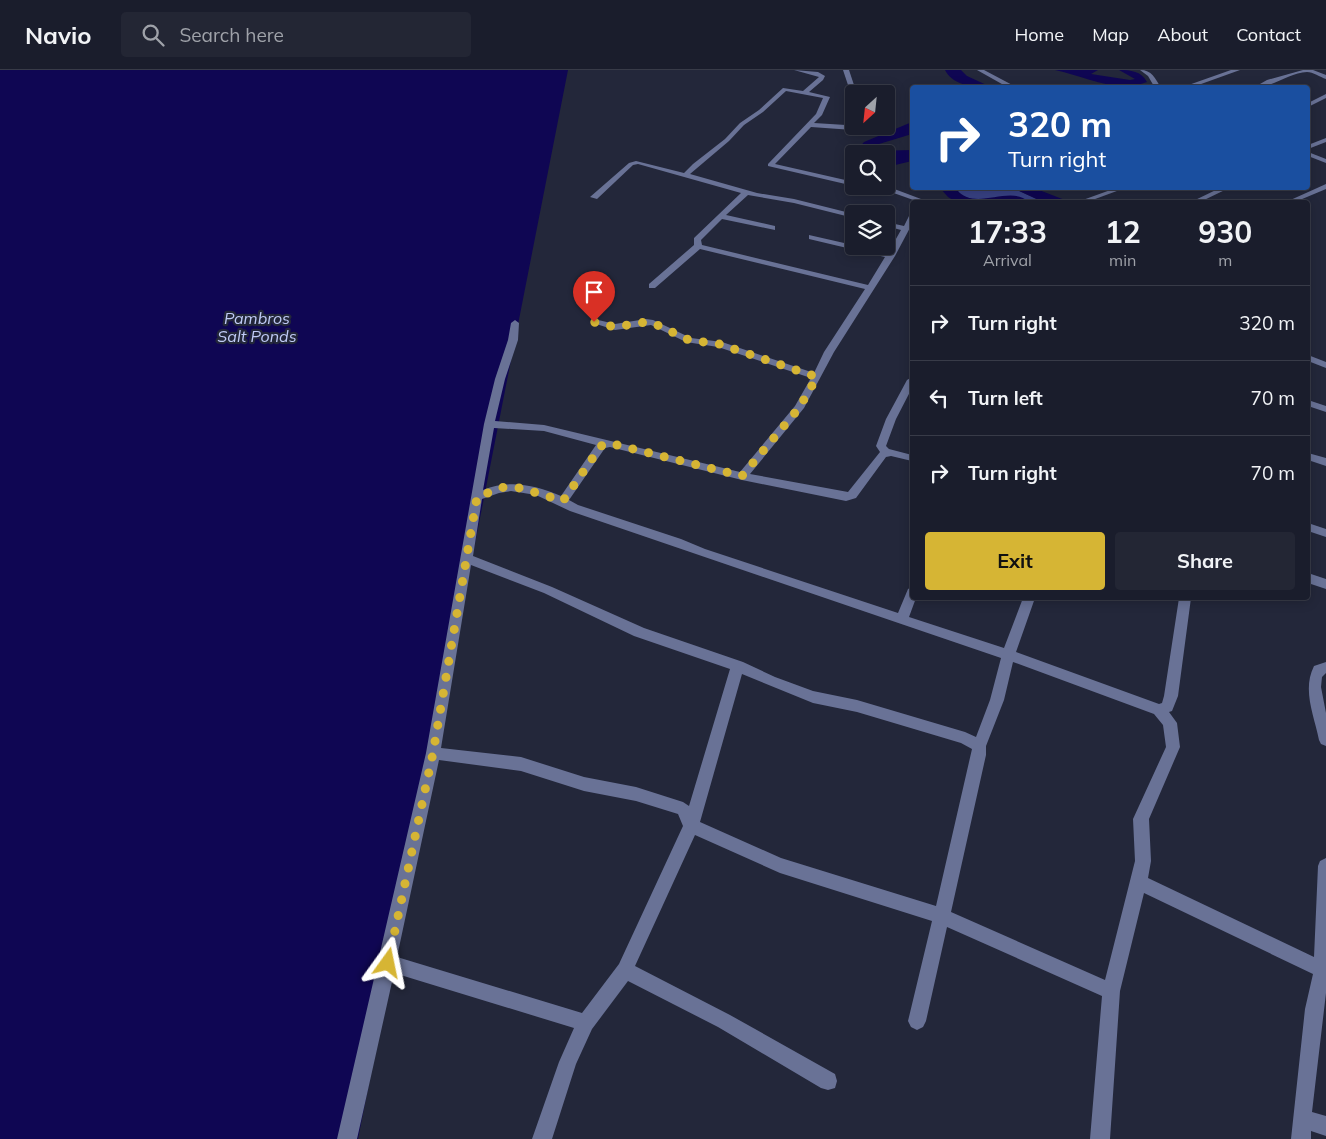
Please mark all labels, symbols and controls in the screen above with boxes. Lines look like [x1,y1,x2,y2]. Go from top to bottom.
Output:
search box [121,12,471,57]
text: Navio [25,20,91,50]
icon: search [139,21,167,49]
text: Search here [179,23,284,47]
text: Home [1014,23,1064,46]
text: Map [1092,23,1129,46]
text: About [1157,23,1208,46]
text: Contact [1236,23,1301,46]
north arrow [845,85,895,135]
map controls [845,85,895,255]
text: 320 m [1008,102,1112,146]
icon: right [925,105,990,170]
button: search [845,145,895,195]
text: Turn right [1008,145,1106,173]
button: layers [845,205,895,255]
text: 17:33 [968,213,1047,251]
text: 12 [1105,213,1141,251]
text: 930 [1198,213,1252,251]
text: Arrival [983,250,1032,270]
text: min [1109,250,1136,270]
text: m [1218,250,1232,270]
pin [573,271,615,322]
icon: arrive [580,278,608,306]
water label: Pambros Salt Ponds [217,308,297,346]
icon: right [925,309,953,337]
text: Turn right [968,311,1057,335]
text: 320 m [1239,311,1295,335]
icon: left [925,384,953,412]
text: Turn left [968,386,1043,410]
text: 70 m [1251,386,1295,410]
icon: right [925,459,953,487]
text: Turn right [968,461,1057,485]
text: 70 m [1251,461,1295,485]
button: Exit [925,532,1105,590]
button: Share [1115,532,1295,590]
position arrow [361,936,413,988]

